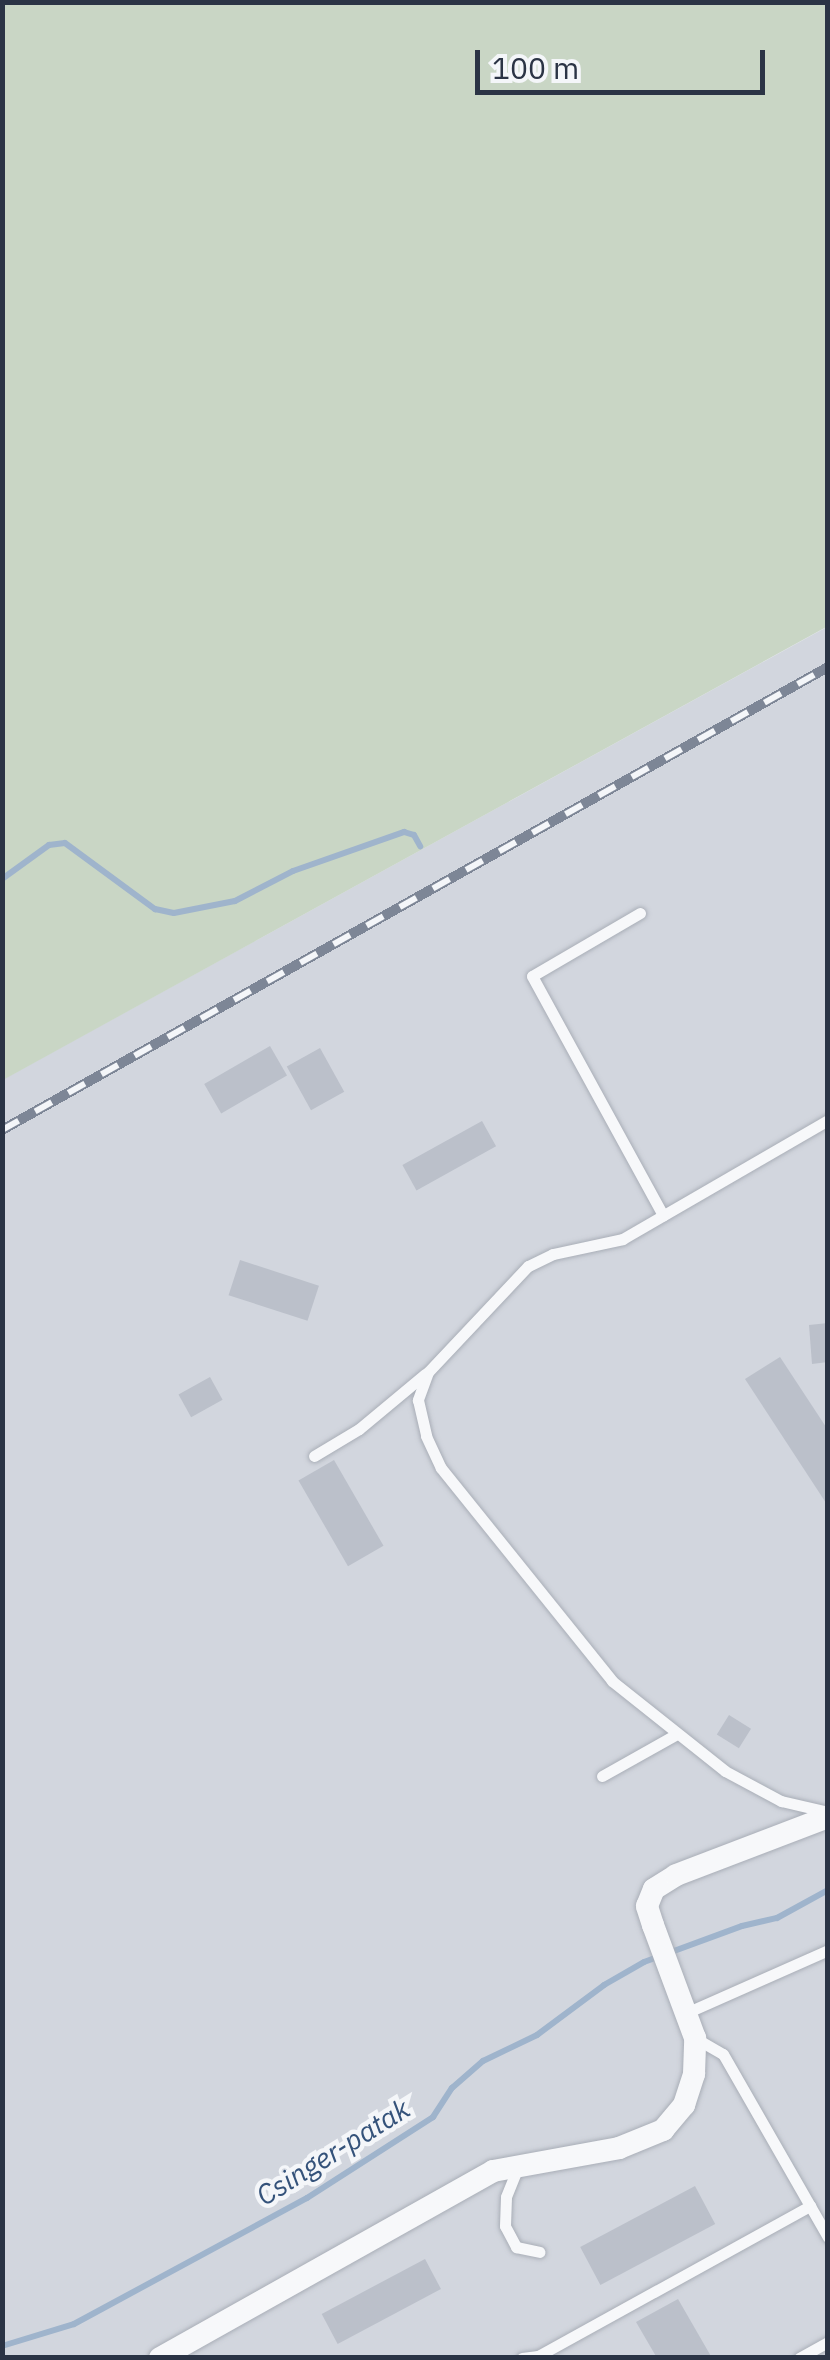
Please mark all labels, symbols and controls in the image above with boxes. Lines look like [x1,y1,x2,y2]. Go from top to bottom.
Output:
scale bar [480,30,770,92]
text: 100 m [492,48,579,87]
water label: Csinger-patak [250,2092,416,2212]

